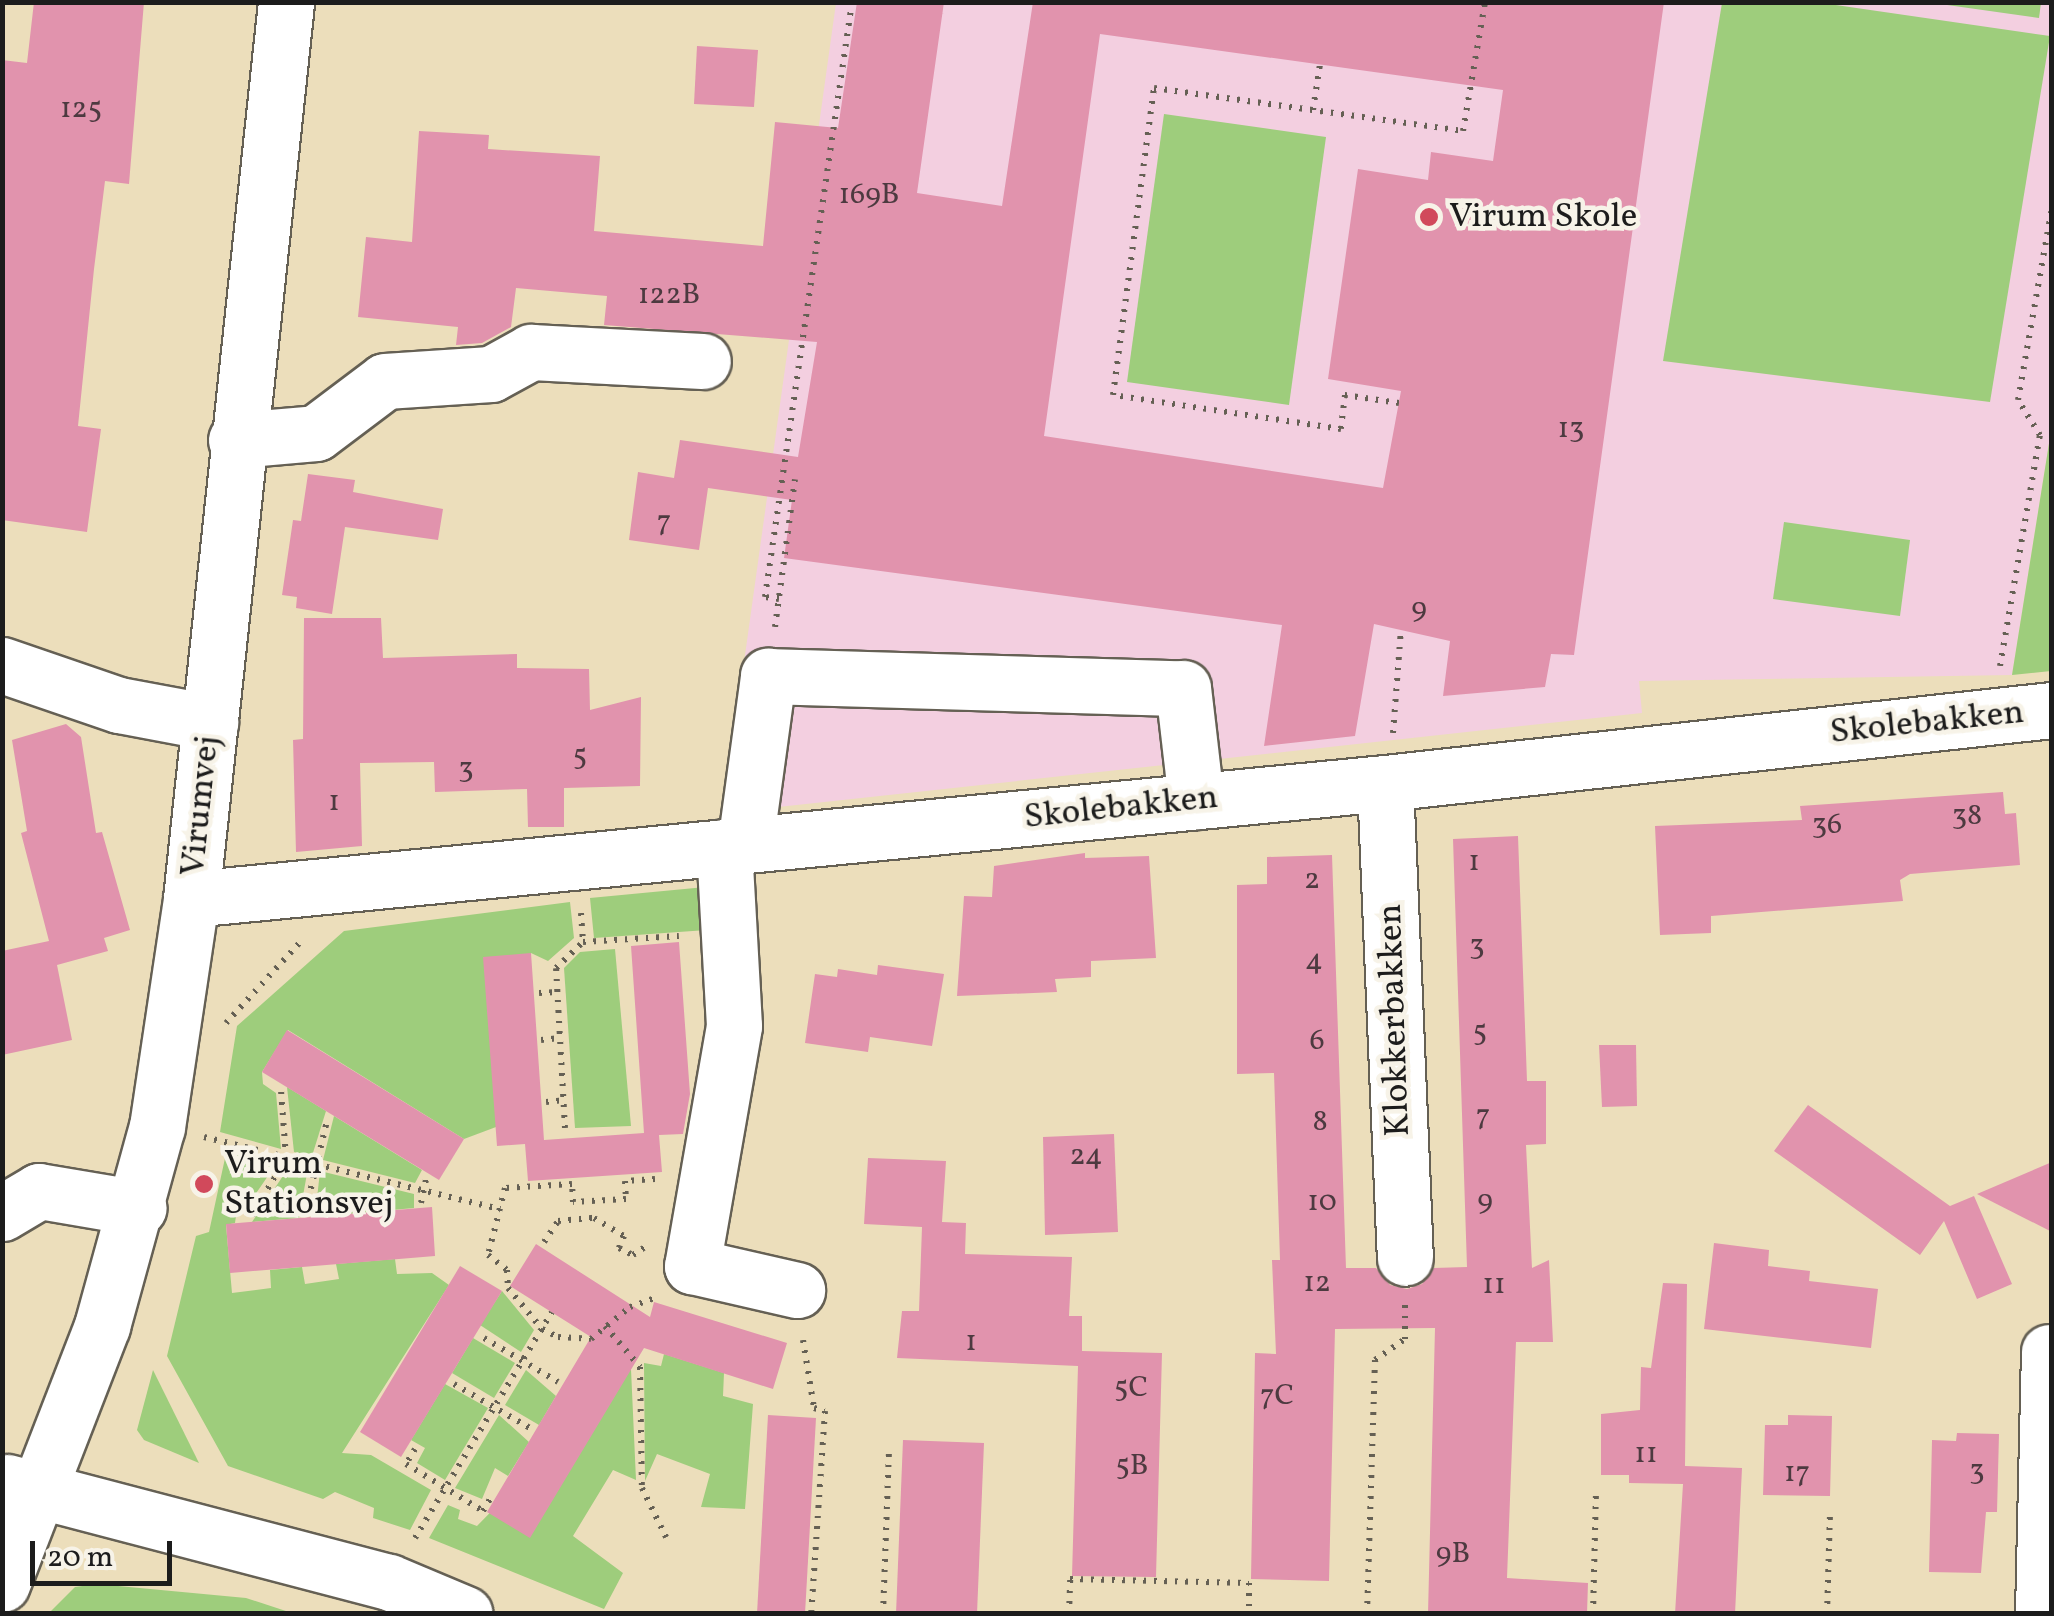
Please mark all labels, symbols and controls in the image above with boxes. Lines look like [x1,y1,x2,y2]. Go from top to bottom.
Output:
house number: 125 [60,91,102,127]
house number: 169B [838,177,900,213]
place label: Virum Skole [1449,196,1637,238]
marker: Virum Skole [1418,206,1440,228]
house number: 122B [638,277,700,313]
house number: 13 [1557,411,1585,447]
house number: 7 [657,504,671,540]
house number: 9 [1411,591,1427,627]
street label: Skolebakken [1828,692,2026,754]
street label: Virumvej [173,733,229,879]
house number: 5 [573,738,587,774]
house number: 3 [458,751,474,787]
street label: Skolebakken [1022,777,1220,839]
house number: 1 [328,784,340,820]
house number: 38 [1952,798,1982,834]
house number: 36 [1812,807,1842,843]
house number: 1 [1468,844,1480,880]
house number: 2 [1304,862,1320,898]
street label: Klokkerbakken [1370,903,1420,1137]
house number: 3 [1469,928,1485,964]
house number: 4 [1305,943,1323,979]
house number: 5 [1473,1014,1487,1050]
house number: 6 [1309,1023,1325,1059]
house number: 7 [1476,1098,1490,1134]
house number: 8 [1312,1104,1328,1140]
house number: 24 [1069,1138,1103,1174]
place label: Virum Stationsvej [224,1143,394,1225]
marker: Virum Stationsvej [193,1173,215,1195]
house number: 9 [1477,1183,1493,1219]
house number: 10 [1307,1184,1337,1220]
house number: 12 [1303,1265,1331,1301]
house number: 11 [1482,1267,1506,1303]
house number: 1 [965,1324,977,1360]
house number: 5C [1114,1370,1148,1406]
house number: 7C [1260,1378,1294,1414]
house number: 11 [1634,1436,1658,1472]
house number: 5B [1115,1448,1149,1484]
house number: 3 [1969,1453,1985,1489]
house number: 17 [1784,1455,1810,1491]
scale bar [35,1521,178,1583]
house number: 9B [1436,1536,1470,1572]
text: 20 m [47,1537,113,1579]

